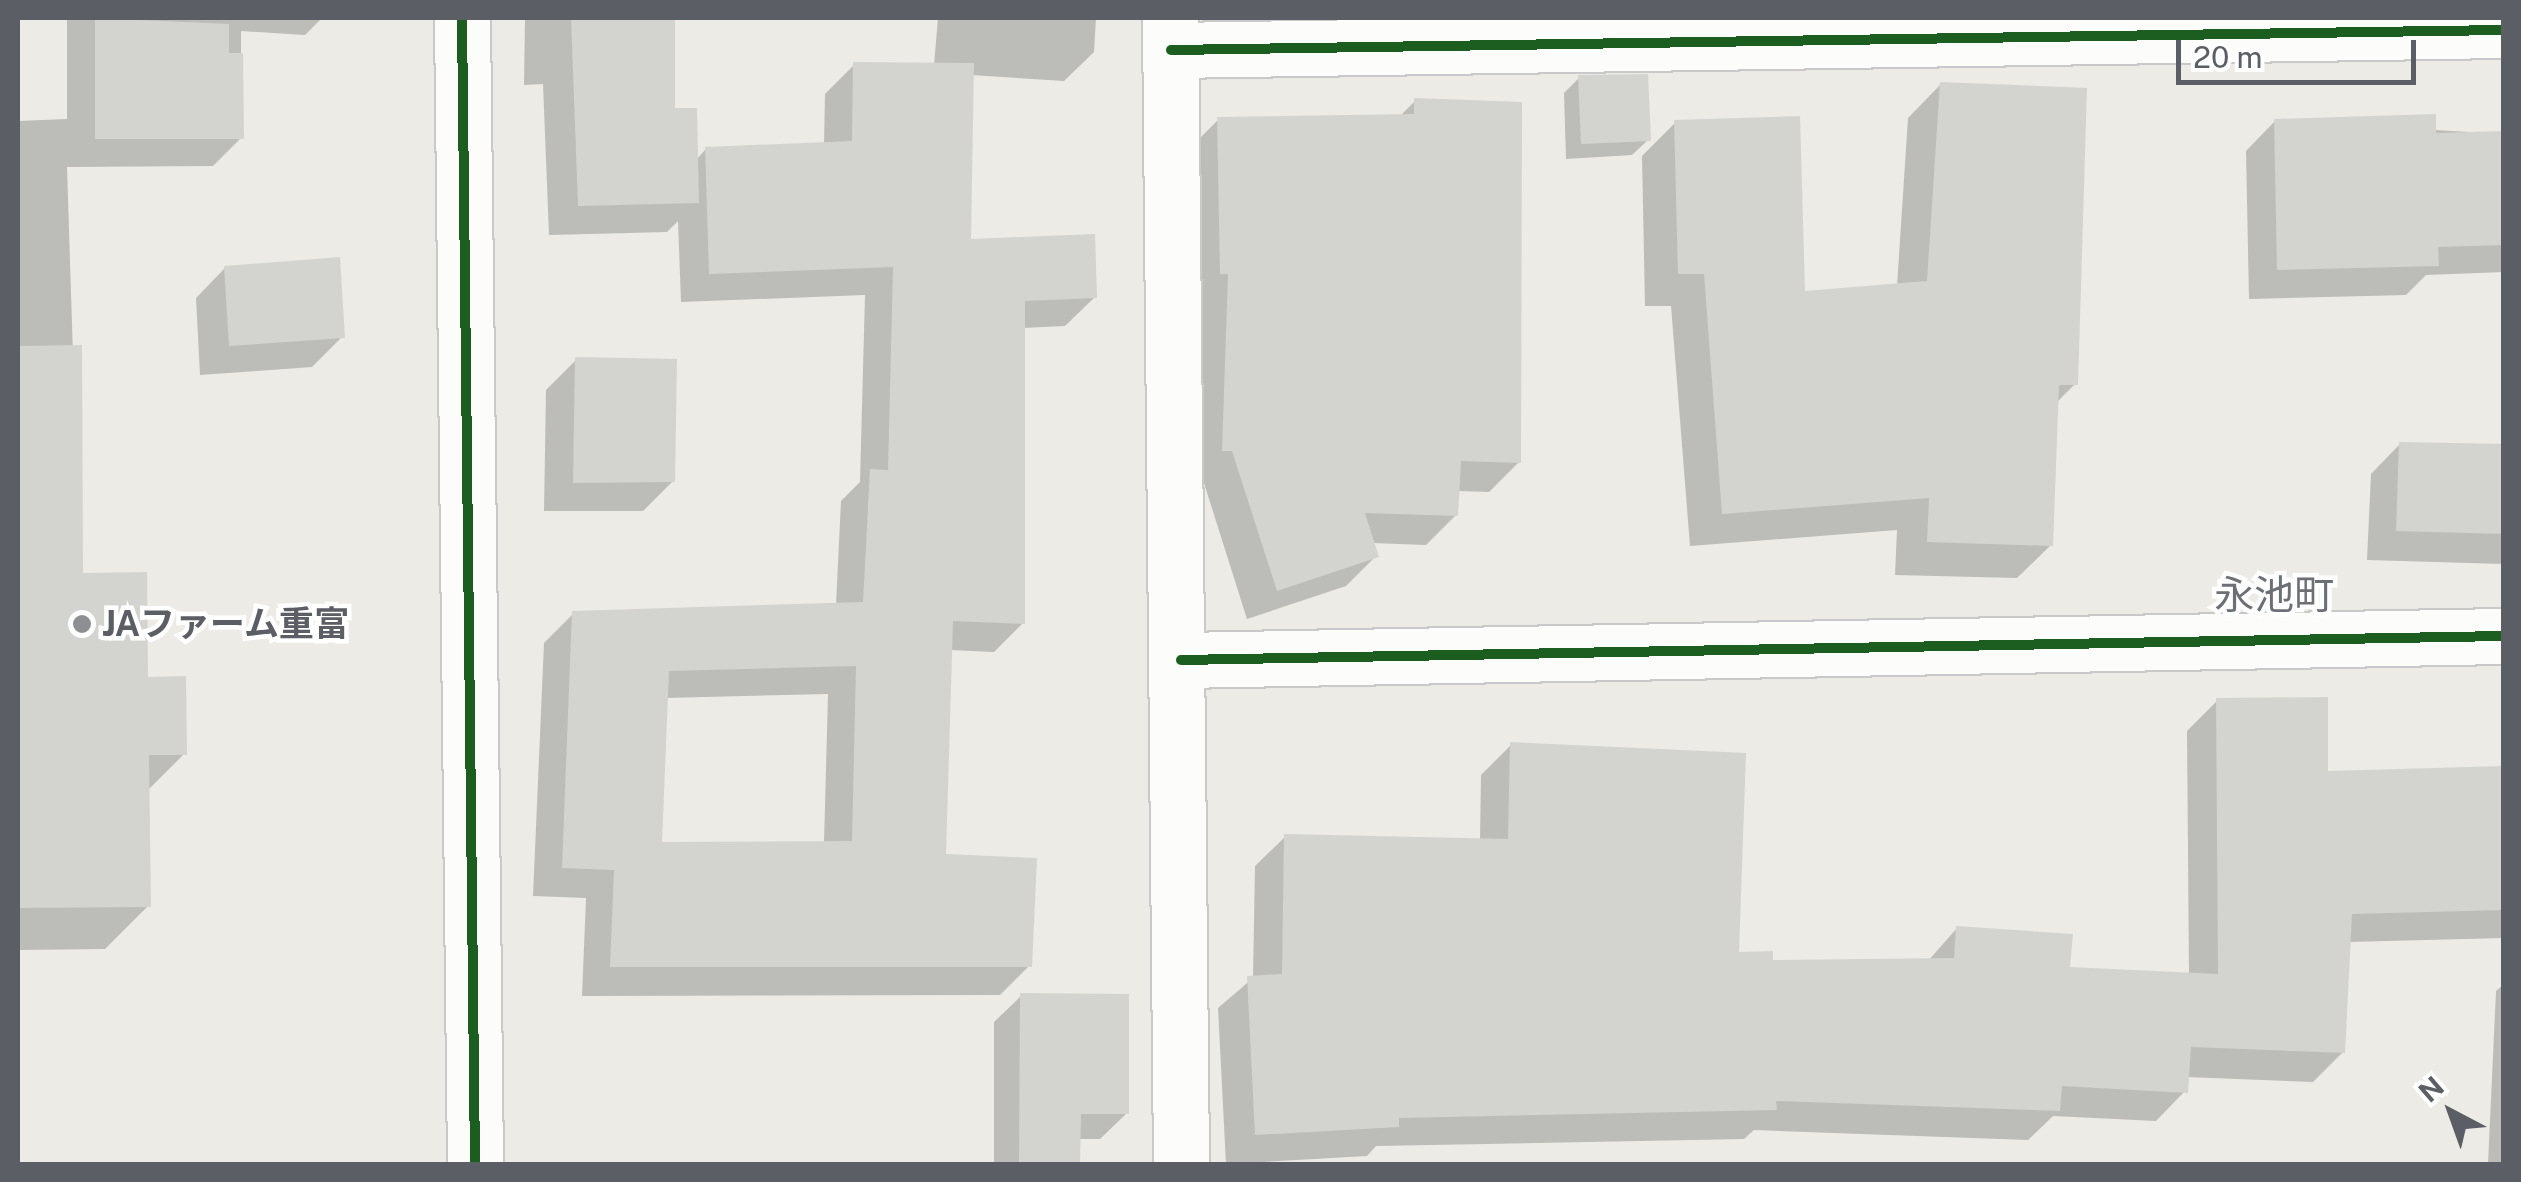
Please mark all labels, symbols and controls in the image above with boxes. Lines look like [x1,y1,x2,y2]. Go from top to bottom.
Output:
scale bar [2181,20,2421,82]
text: 20 m [2193,39,2262,75]
district label: 永池町 [2214,571,2334,619]
place label: JAファーム重富 [102,603,350,645]
marker: JAファーム重富 [71,613,93,635]
north arrow [2401,1062,2501,1162]
text: N [2412,1069,2450,1109]

